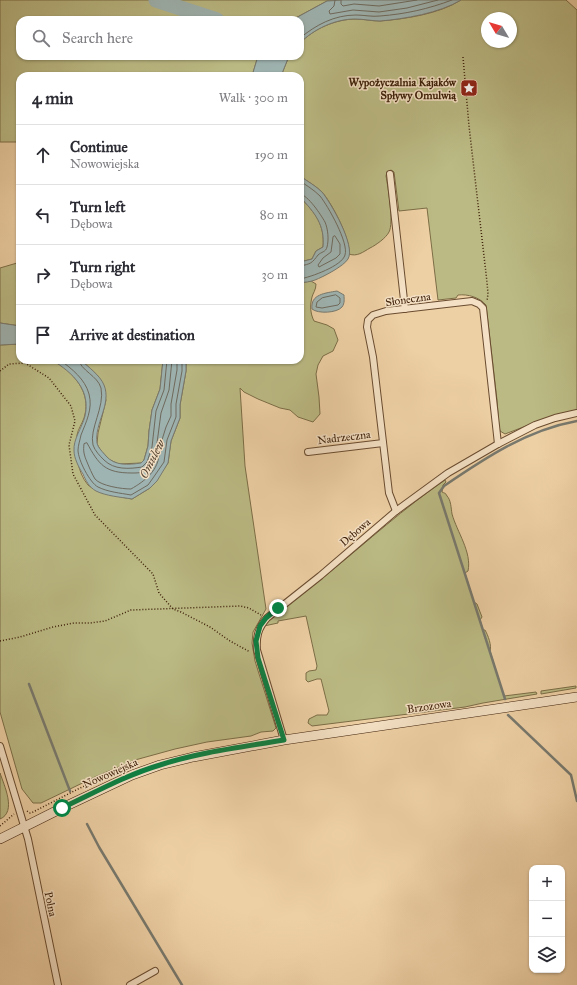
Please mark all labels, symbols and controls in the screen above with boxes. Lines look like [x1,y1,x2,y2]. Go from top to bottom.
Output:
north arrow [481,12,517,48]
search box [16,16,304,60]
icon: search [30,27,52,49]
text: Search here [62,29,133,47]
place label: Wypożyczalnia Kajaków Spływy Omulwią [348,76,457,103]
place icon: Wypożyczalnia Kajaków Spływy Omulwią [459,78,479,98]
text: 4 min [32,88,73,109]
text: Walk · 300 m [219,90,288,106]
text: Continue [70,138,128,156]
icon: ahead [32,144,54,166]
text: 190 m [255,147,288,163]
text: Nowowiejska [70,156,139,172]
text: Turn left [70,198,126,216]
icon: left [32,204,54,226]
text: 80 m [260,207,288,223]
text: Dębowa [70,216,113,232]
text: Turn right [70,258,135,276]
icon: right [32,264,54,286]
text: 30 m [262,267,288,283]
text: Dębowa [70,276,113,292]
street label: Słoneczna [385,290,432,309]
icon: arrive [32,324,54,346]
text: Arrive at destination [70,326,195,344]
street label: Nadrzeczna [317,428,372,447]
water label: Omulew [136,437,168,481]
street label: Dębowa [337,515,373,549]
route end [269,599,287,617]
street label: Brzozowa [406,697,452,716]
street label: Nowowiejska [81,755,140,791]
route start [53,799,71,817]
map controls [529,865,565,973]
button: + [529,865,565,901]
street label: Polna [42,890,60,918]
button: − [529,901,565,937]
button: layers [529,937,565,973]

